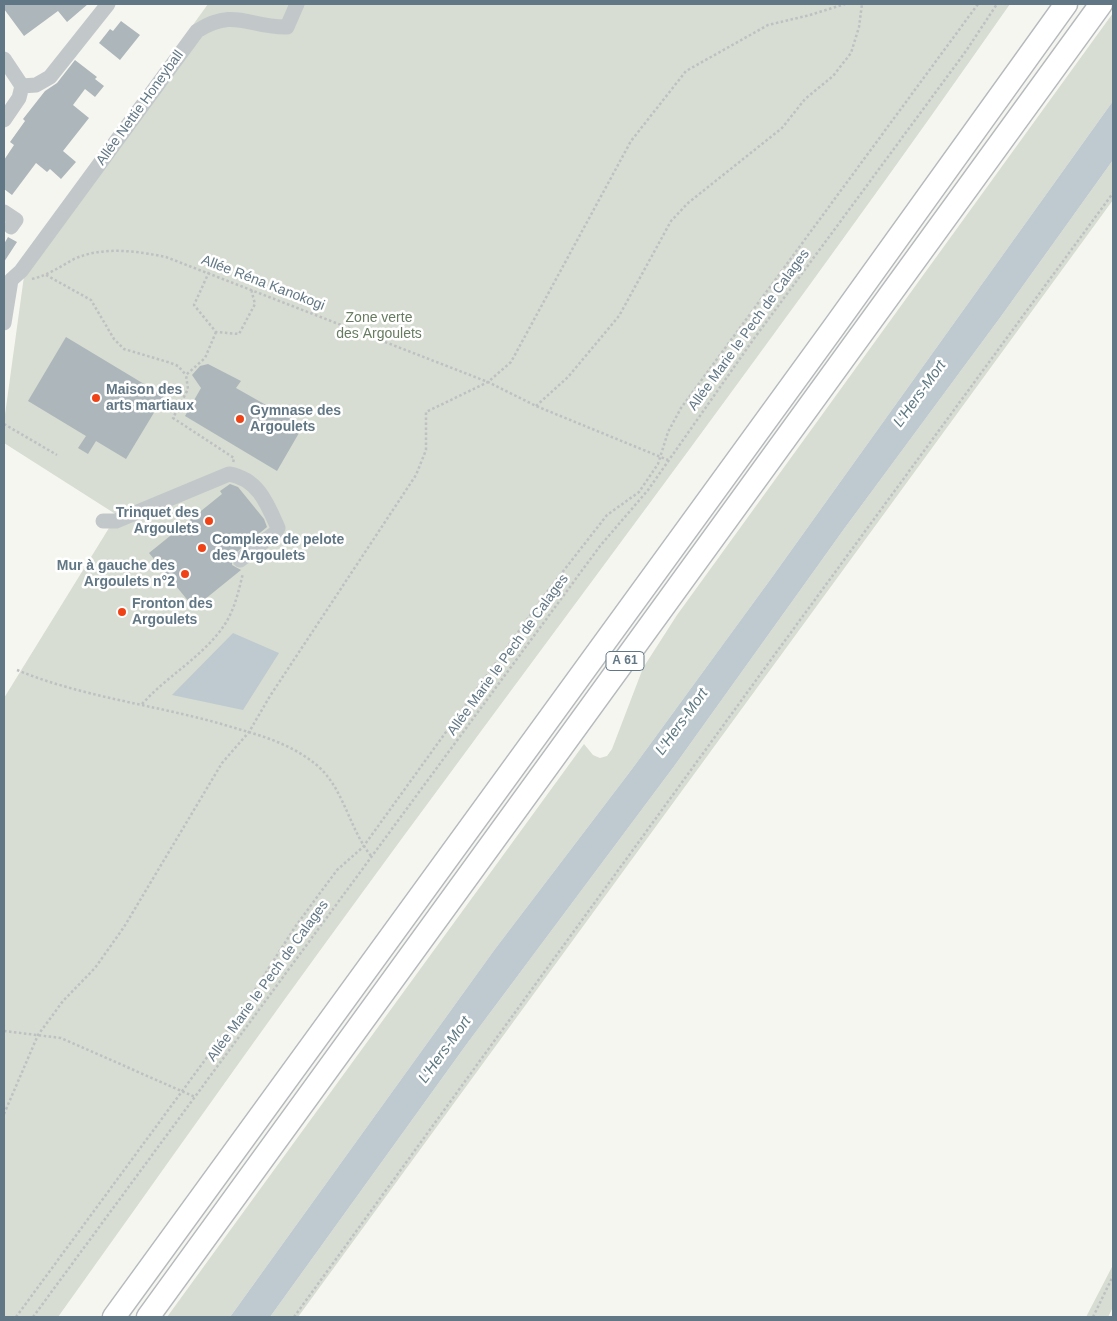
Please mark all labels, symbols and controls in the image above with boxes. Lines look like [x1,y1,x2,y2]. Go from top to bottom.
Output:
street label: Allée Nettie Honeyball [93,47,187,169]
street label: Allée Marie le Pech de Calages [685,246,813,414]
street label: Allée Réna Kanokogi [199,252,327,314]
park label: Zone verte des Argoulets [336,310,422,342]
water label: L'Hers-Mort [890,357,950,431]
place label: Maison des arts martiaux [106,382,194,414]
marker: Maison des arts martiaux [90,392,102,404]
place label: Gymnase des Argoulets [250,403,341,436]
marker: Gymnase des Argoulets [234,413,246,425]
place label: Trinquet des Argoulets [116,505,199,538]
marker: Trinquet des Argoulets [203,515,215,527]
place label: Complexe de pelote des Argoulets [212,532,344,564]
marker: Complexe de pelote des Argoulets [196,542,208,554]
place label: Mur à gauche des Argoulets n°2 [57,558,175,590]
marker: Mur à gauche des Argoulets n°2 [179,568,191,580]
street label: Allée Marie le Pech de Calages [444,571,572,739]
place label: Fronton des Argoulets [132,596,213,628]
marker: Fronton des Argoulets [116,606,128,618]
road number: A 61 [606,651,644,670]
water label: L'Hers-Mort [652,685,712,759]
street label: Allée Marie le Pech de Calages [204,897,332,1065]
water label: L'Hers-Mort [415,1013,475,1087]

